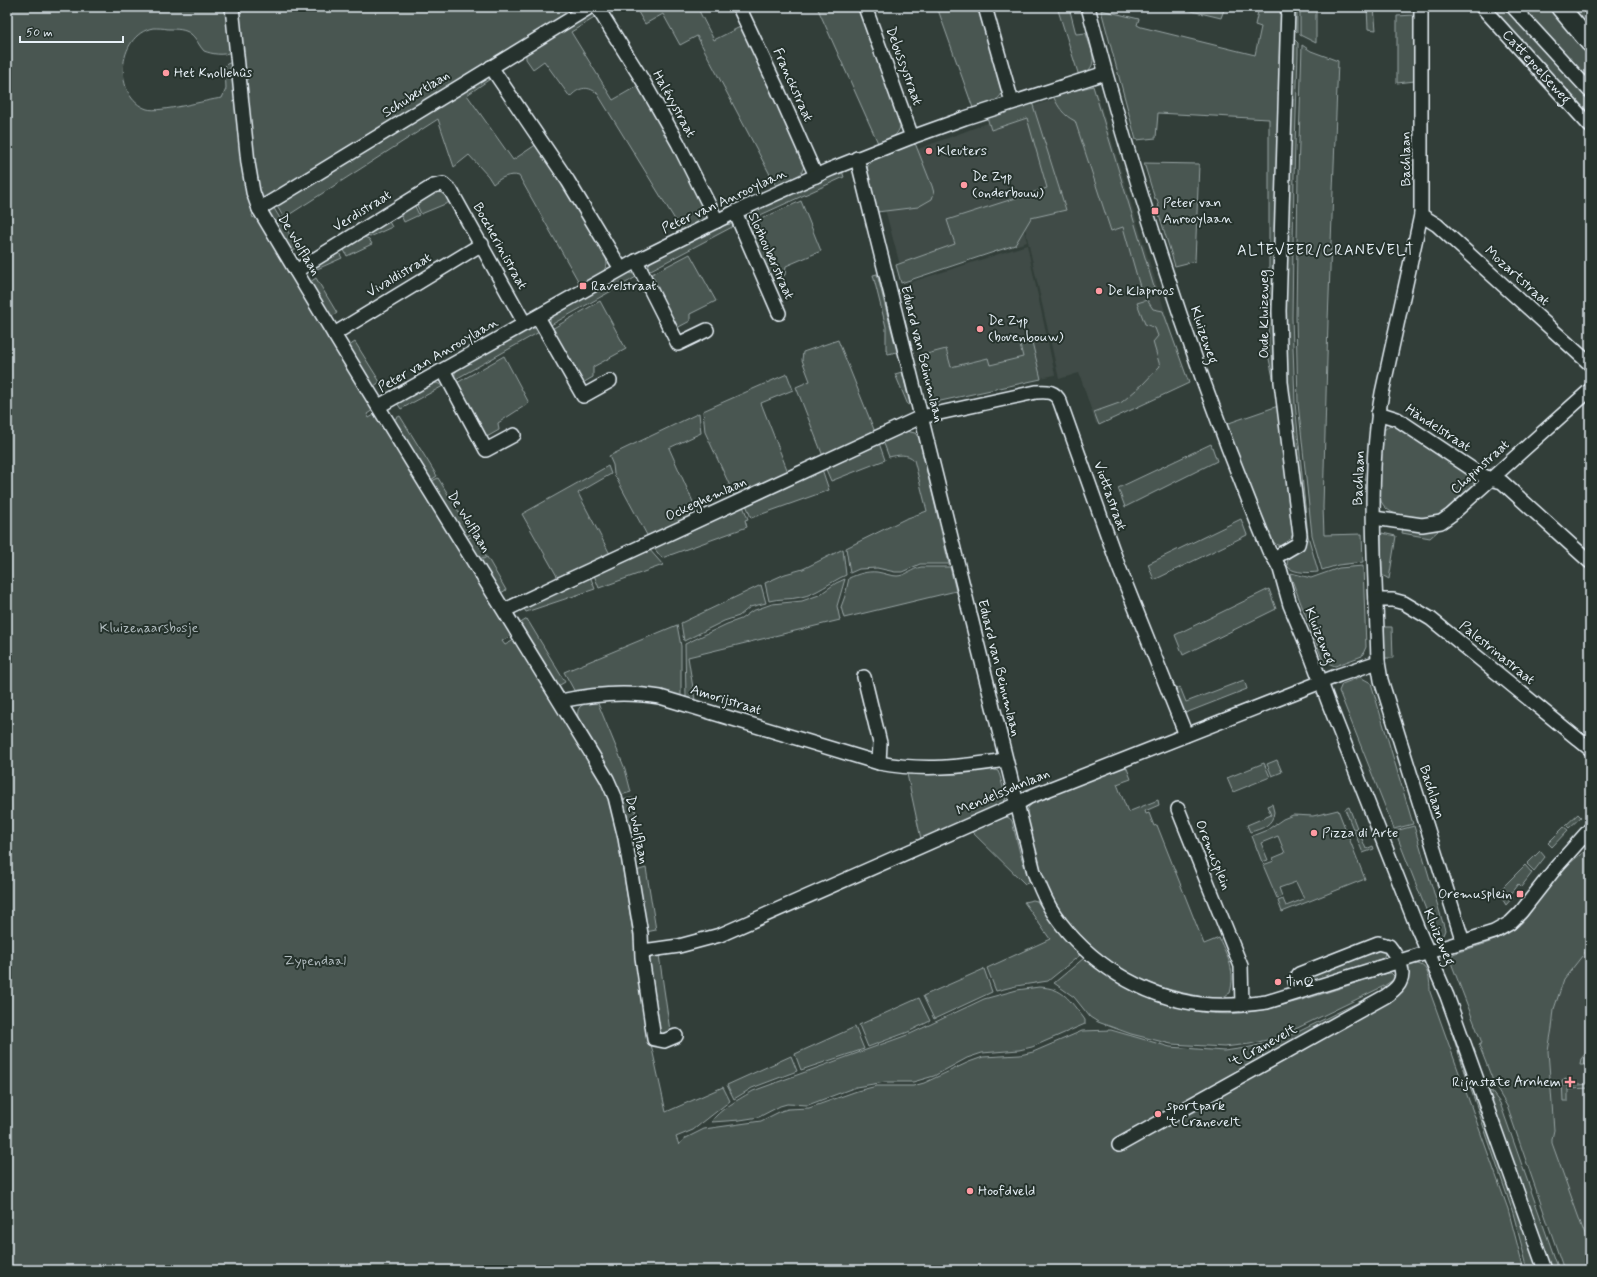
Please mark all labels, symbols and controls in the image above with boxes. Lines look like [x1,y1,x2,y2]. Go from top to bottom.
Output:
scale bar [20,18,123,44]
street label: Debussystraat [881,24,927,108]
text: 50 m [26,25,53,41]
street label: Cattepoelseweg [1498,26,1575,109]
street label: Franckstraat [769,45,817,125]
place label: Het Knollehûs [174,64,252,82]
street label: Schubertlaan [379,66,453,122]
street label: Halévystraat [648,67,700,141]
marker: Het Knollehûs [161,68,171,78]
street label: Bachlaan [1397,131,1415,187]
place label: Kleuters [937,142,987,160]
marker: Kleuters [924,146,934,156]
street label: Peter van Anrooylaan [659,164,789,238]
place label: De Zyp (onderbouw) [972,168,1044,202]
marker: De Zyp (onderbouw) [959,180,969,190]
street label: Verdistraat [329,186,395,236]
place label: Peter van Anrooylaan [1163,194,1233,228]
street label: Boccherinistraat [469,199,531,293]
marker: Peter van Anrooylaan [1150,206,1160,216]
street label: Slothouberstraat [744,210,798,302]
street label: De Wolflaan [273,211,325,279]
district label: ALTEVEER/CRANEVELT [1237,241,1415,261]
street label: Mozartstraat [1481,242,1553,310]
street label: Vivaldistraat [363,249,435,301]
street label: Oude Kluizeweg [1255,269,1274,359]
place label: Ravelstraat [591,277,657,295]
marker: Ravelstraat [578,281,588,291]
place label: De Klaproos [1107,282,1174,300]
street label: Eduard van Beinumlaan [896,284,948,424]
marker: De Klaproos [1094,286,1104,296]
street label: Kluizeweg [1184,304,1222,367]
place label: De Zyp (bovenbouw) [988,312,1063,346]
street label: Peter van Anrooylaan [375,313,501,397]
marker: De Zyp (bovenbouw) [975,324,985,334]
street label: Händelstraat [1402,400,1474,456]
street label: Chopinstraat [1447,436,1513,498]
street label: Bachlaan [1349,450,1369,506]
street label: Viottastraat [1089,459,1131,533]
street label: Ockeghemlaan [663,472,750,527]
street label: De Wolflaan [443,488,495,556]
street label: Eduard van Beinumlaan [973,598,1025,738]
street label: Kluizeweg [1299,605,1340,668]
street label: Palestrinastraat [1456,617,1538,689]
park label: Kluizenaarsbosje [100,619,198,637]
street label: Amorijstraat [688,681,764,719]
street label: Bachlaan [1415,763,1449,821]
street label: Mendelssohnlaan [954,764,1052,820]
street label: De Wolflaan [621,794,653,866]
street label: Oremusplein [1191,817,1235,893]
place label: Pizza di Arte [1322,824,1398,842]
marker: Pizza di Arte [1309,828,1319,838]
place label: Oremusplein [1438,885,1512,903]
marker: Oremusplein [1515,889,1525,899]
street label: Kluizeweg [1417,906,1459,969]
park label: Zypendaal [284,952,346,970]
place label: TinQ [1286,973,1315,991]
marker: TinQ [1273,977,1283,987]
street label: 't Cranevelt [1226,1020,1301,1072]
place label: Rijnstate Arnhem [1452,1073,1561,1091]
marker: Rijnstate Arnhem [1564,1076,1576,1088]
place label: sportpark 't Cranevelt [1166,1097,1242,1131]
marker: sportpark 't Cranevelt [1153,1109,1163,1119]
place label: Hoofdveld [978,1182,1035,1200]
marker: Hoofdveld [965,1186,975,1196]

